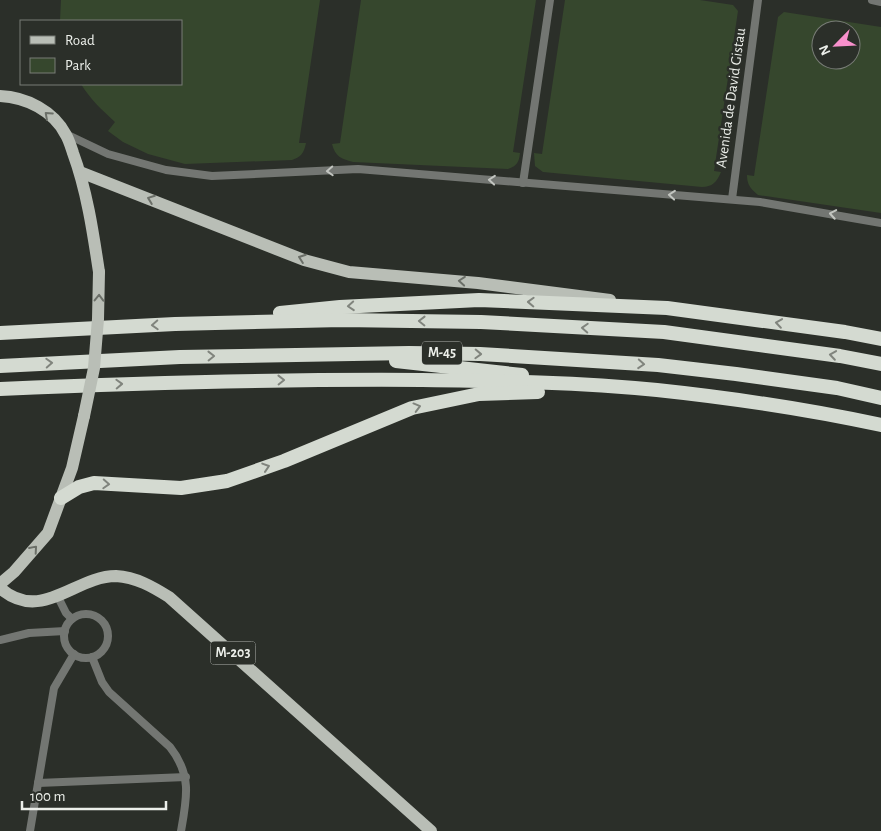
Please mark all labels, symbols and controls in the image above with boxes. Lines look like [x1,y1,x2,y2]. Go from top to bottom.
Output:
legend [20,20,182,85]
north arrow [811,20,861,70]
street label: Avenida de David Gistau [714,27,748,169]
text: Road [65,33,95,48]
text: N [817,43,833,57]
text: Park [65,58,91,73]
one-way arrow [45,112,54,121]
one-way arrow [326,165,334,176]
one-way arrow [488,175,496,186]
one-way arrow [668,189,676,200]
one-way arrow [147,195,155,205]
one-way arrow [829,210,837,220]
one-way arrow [298,254,307,264]
one-way arrow [458,276,466,287]
one-way arrow [93,294,104,302]
one-way arrow [527,297,534,307]
one-way arrow [347,301,355,312]
one-way arrow [418,316,426,326]
one-way arrow [775,318,783,329]
one-way arrow [151,319,159,330]
one-way arrow [581,322,589,333]
road number: M-45 [422,342,462,364]
one-way arrow [475,349,483,359]
one-way arrow [829,350,837,360]
one-way arrow [208,351,215,361]
one-way arrow [45,358,53,369]
one-way arrow [637,358,645,369]
one-way arrow [277,375,285,386]
one-way arrow [115,379,123,390]
one-way arrow [412,402,421,413]
one-way arrow [261,463,270,473]
one-way arrow [103,478,111,489]
one-way arrow [28,546,37,555]
road number: M-203 [210,641,256,664]
scale bar [22,778,166,810]
text: 100 m [30,789,65,804]

